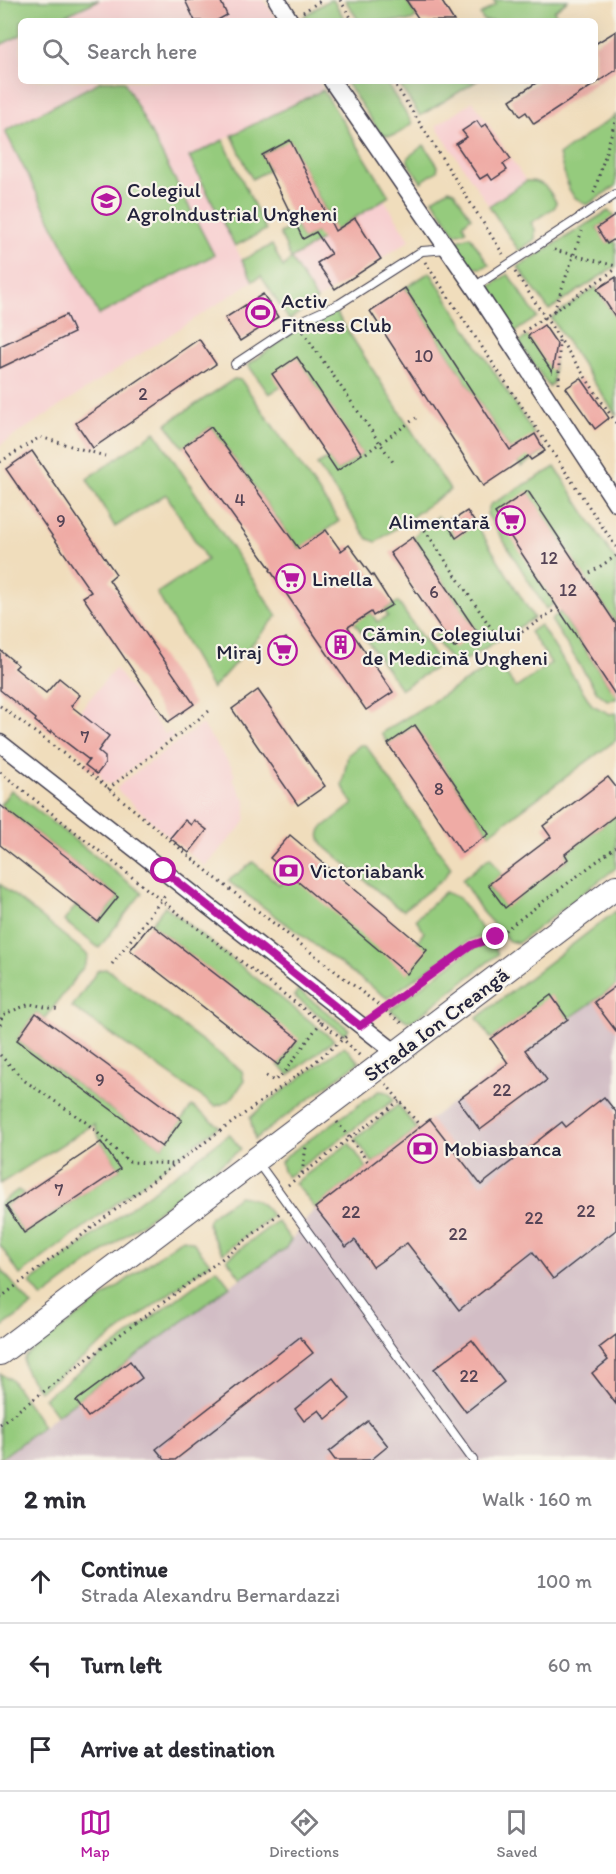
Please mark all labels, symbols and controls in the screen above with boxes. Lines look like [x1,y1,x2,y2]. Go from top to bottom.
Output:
search box [18,18,598,84]
icon: search [39,35,72,68]
text: Search here [87,38,197,65]
place label: Colegiul AgroIndustrial Ungheni [127,177,337,226]
school or university icon: Colegiul AgroIndustrial Ungheni [90,185,122,217]
place label: Activ Fitness Club [281,288,392,337]
sports icon: Activ Fitness Club [244,296,276,328]
house number: 10 [414,345,434,367]
house number: 2 [138,383,148,405]
house number: 4 [235,489,246,511]
supermarket icon: Alimentară [495,505,527,537]
place label: Alimentară [389,509,490,534]
house number: 9 [56,510,66,532]
house number: 12 [540,547,558,569]
supermarket icon: Linella [275,562,307,594]
place label: Linella [312,566,373,591]
house number: 12 [559,579,577,601]
house number: 6 [429,581,439,603]
place label: Cămin, Colegiului de Medicină Ungheni [362,621,548,670]
building icon: Cămin, Colegiului de Medicină Ungheni [325,629,357,661]
supermarket icon: Miraj [267,635,299,667]
place label: Miraj [216,639,262,664]
house number: 7 [81,726,90,748]
house number: 8 [434,778,444,800]
bank icon: Victoriabank [273,854,305,886]
route start [150,857,176,883]
place label: Victoriabank [310,858,424,883]
route end [482,923,508,949]
street label: Strada Ion Creangă [358,961,514,1087]
house number: 9 [95,1069,105,1091]
house number: 22 [493,1079,512,1101]
bank icon: Mobiasbanca [407,1132,439,1164]
place label: Mobiasbanca [444,1136,561,1161]
house number: 7 [55,1179,64,1201]
house number: 22 [577,1200,596,1222]
house number: 22 [342,1201,361,1223]
house number: 22 [525,1207,544,1229]
house number: 22 [449,1223,468,1245]
house number: 22 [460,1365,479,1387]
text: 2 min [24,1483,86,1515]
text: Walk · 160 m [482,1487,592,1511]
text: Continue [81,1556,168,1583]
icon: ahead [24,1565,57,1598]
text: 100 m [537,1569,592,1593]
text: Strada Alexandru Bernardazzi [81,1583,340,1607]
icon: left [24,1649,57,1682]
text: Turn left [81,1652,162,1679]
text: 60 m [548,1653,592,1677]
icon: arrive [24,1733,57,1766]
text: Arrive at destination [81,1736,275,1763]
tab: Map [79,1806,112,1861]
tab: Directions [269,1806,339,1861]
tab: Saved [497,1806,537,1861]

